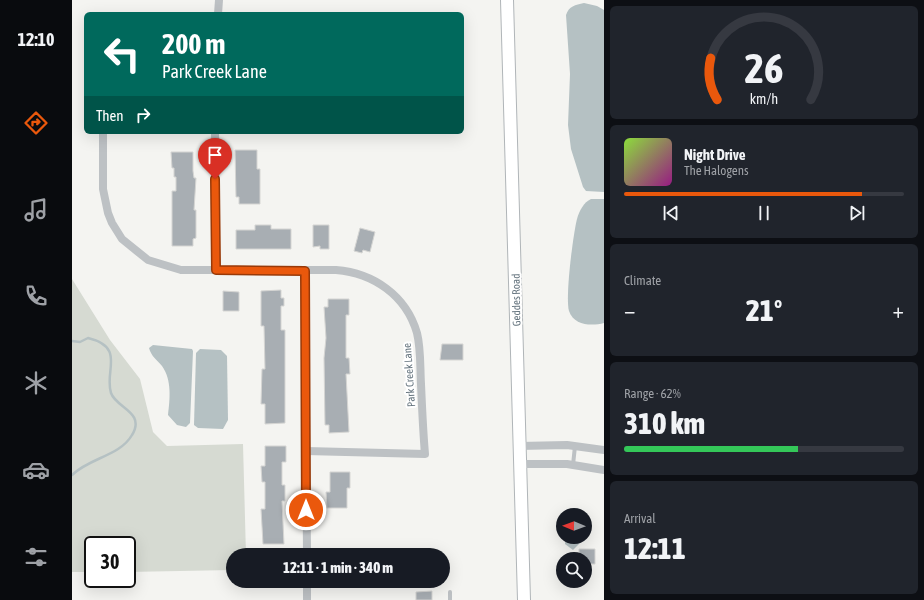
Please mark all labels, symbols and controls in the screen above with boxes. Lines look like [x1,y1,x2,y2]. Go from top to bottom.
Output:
icon: left [96,28,148,80]
text: 200 m [162,28,225,60]
text: 12:10 [17,29,55,50]
text: 26 [744,44,784,92]
text: Park Creek Lane [162,61,267,82]
text: km/h [750,91,778,107]
icon: right [132,104,154,126]
text: Then [96,107,124,124]
icon: directions [22,109,50,137]
pin [198,138,232,179]
icon: arrive [204,144,226,166]
text: Night Drive [684,146,746,163]
text: The Halogens [684,163,749,178]
icon: music [22,196,50,224]
icon: previous [660,202,682,224]
icon: pause [753,202,775,224]
icon: next [846,202,868,224]
text: Climate [624,273,661,288]
street label: Geddes Road [510,274,522,326]
icon: phone [22,282,50,310]
text: 21° [746,293,782,327]
text: − [624,297,635,323]
text: + [893,297,904,323]
street label: Park Creek Lane [401,343,417,407]
icon: climate [22,369,50,397]
text: Range · 62% [624,386,681,401]
text: 310 km [624,406,705,440]
icon: car [22,456,50,484]
position arrow [285,489,327,531]
north arrow [556,508,592,544]
map controls [556,508,592,588]
text: Arrival [624,511,656,526]
text: 12:11 [624,531,686,565]
speed limit sign: 30 [84,536,136,588]
icon: filters [22,543,50,571]
button: search [556,552,592,588]
text: 12:11 · 1 min · 340 m [283,559,393,576]

